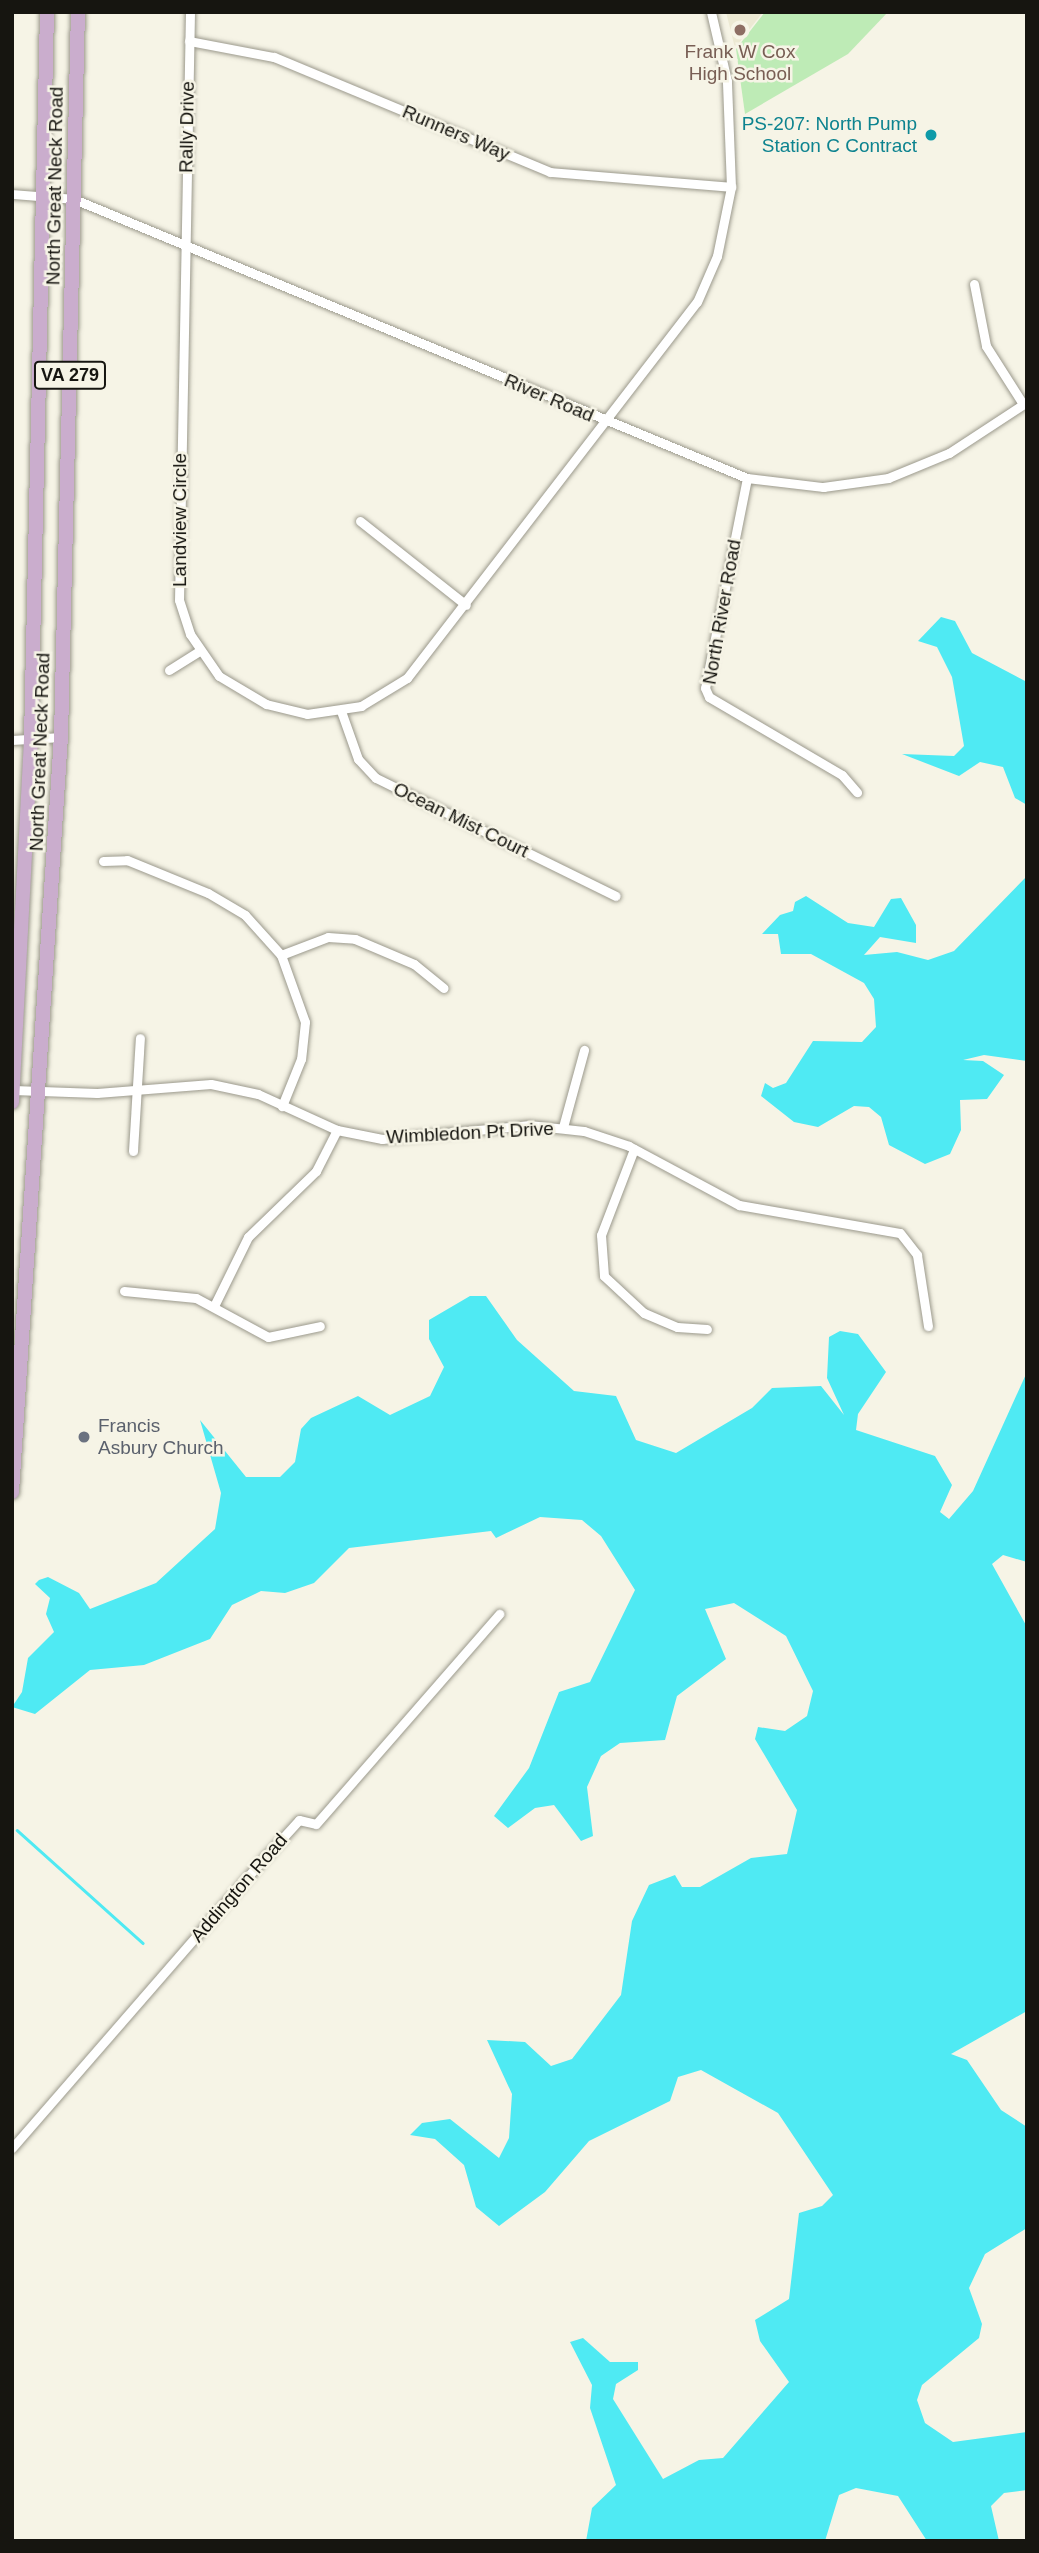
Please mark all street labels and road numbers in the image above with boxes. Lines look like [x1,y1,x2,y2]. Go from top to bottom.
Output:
street label: Rally Drive [175,81,199,173]
street label: North Great Neck Road [42,87,68,285]
street label: Runners Way [399,100,513,166]
road number: VA 279 [33,360,107,390]
street label: River Road [501,369,597,427]
street label: Landview Circle [169,453,191,587]
street label: North River Road [698,538,746,686]
street label: North Great Neck Road [25,652,55,852]
street label: Ocean Mist Court [390,777,532,863]
street label: Wimbledon Pt Drive [386,1117,554,1149]
street label: Addington Road [186,1829,292,1947]

